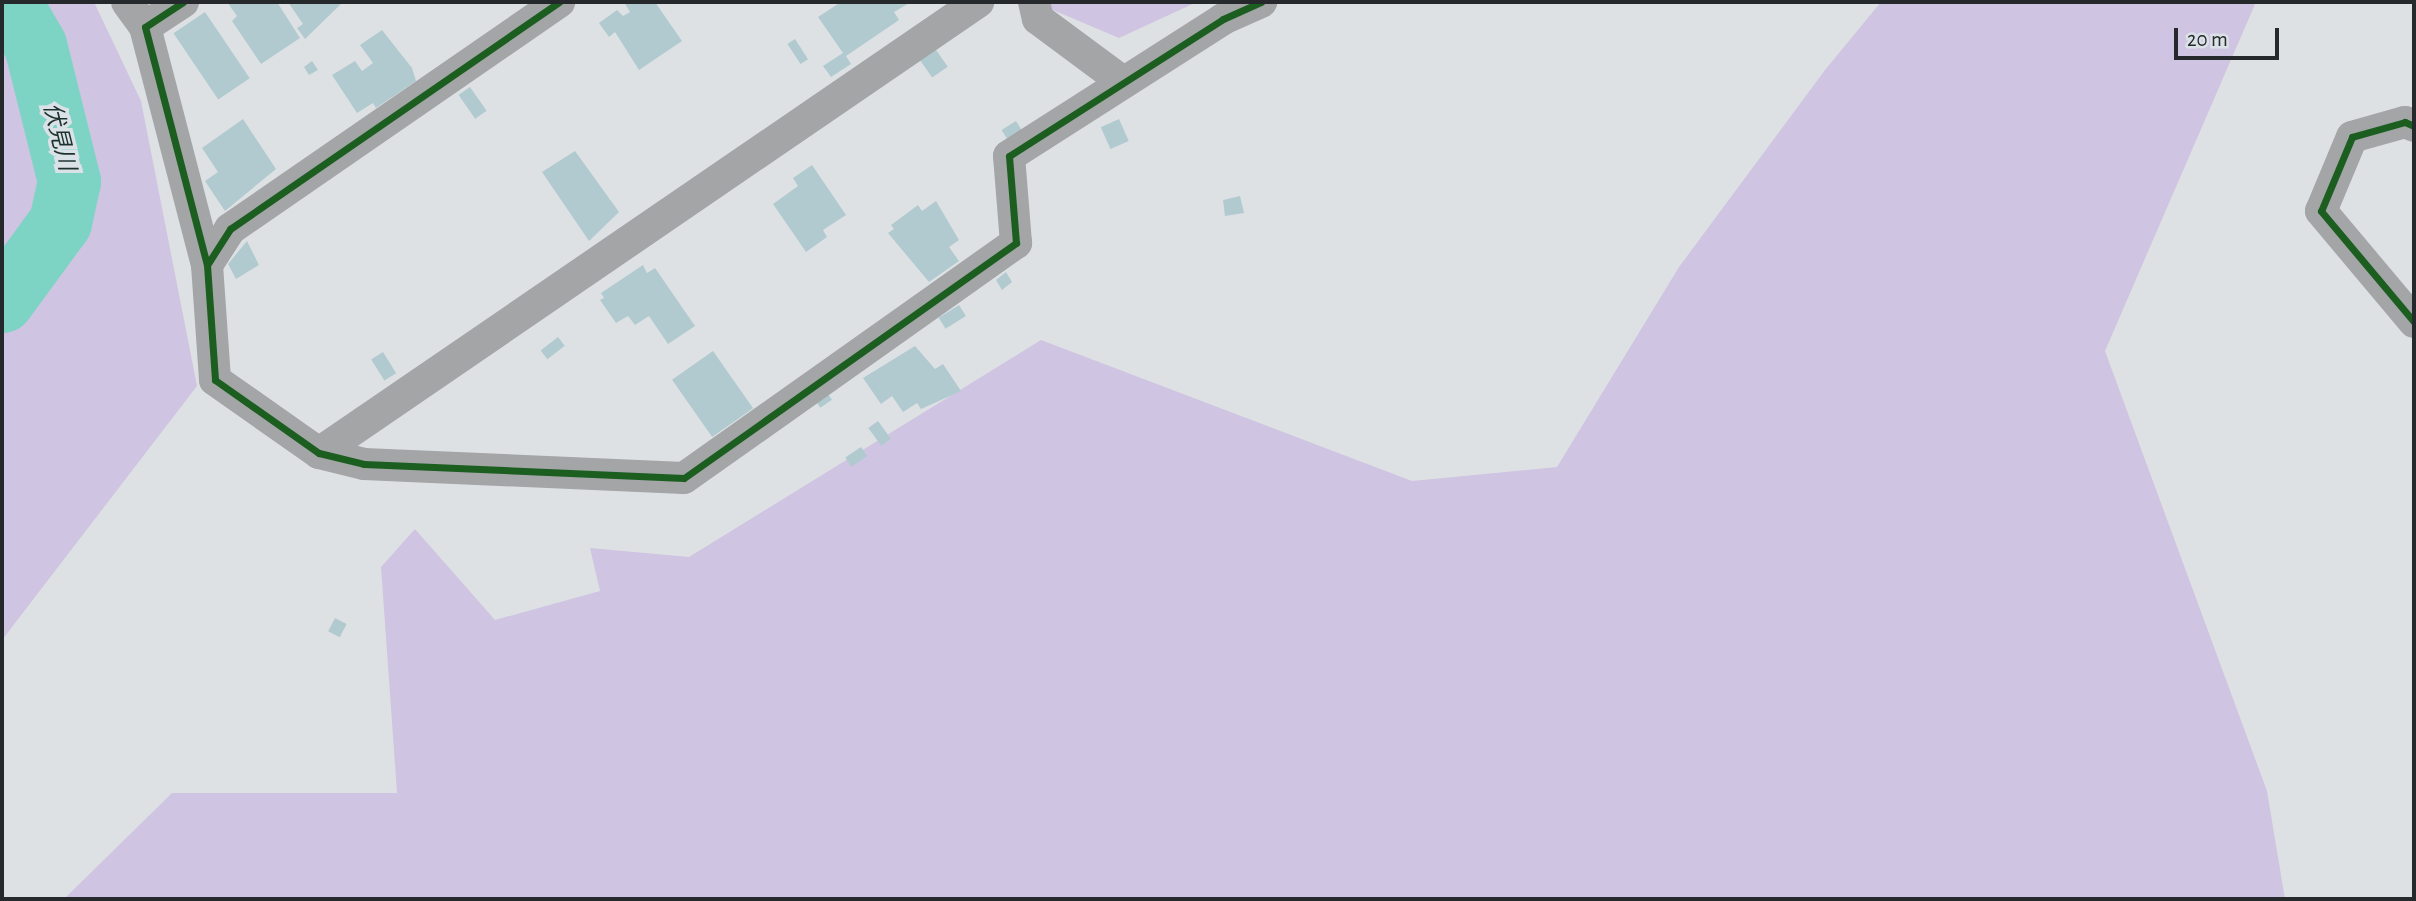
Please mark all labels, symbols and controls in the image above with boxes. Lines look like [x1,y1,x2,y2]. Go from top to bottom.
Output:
scale bar [2178,14,2283,58]
text: 20 m [2187,29,2228,50]
water label: 伏見川 [36,100,80,174]

